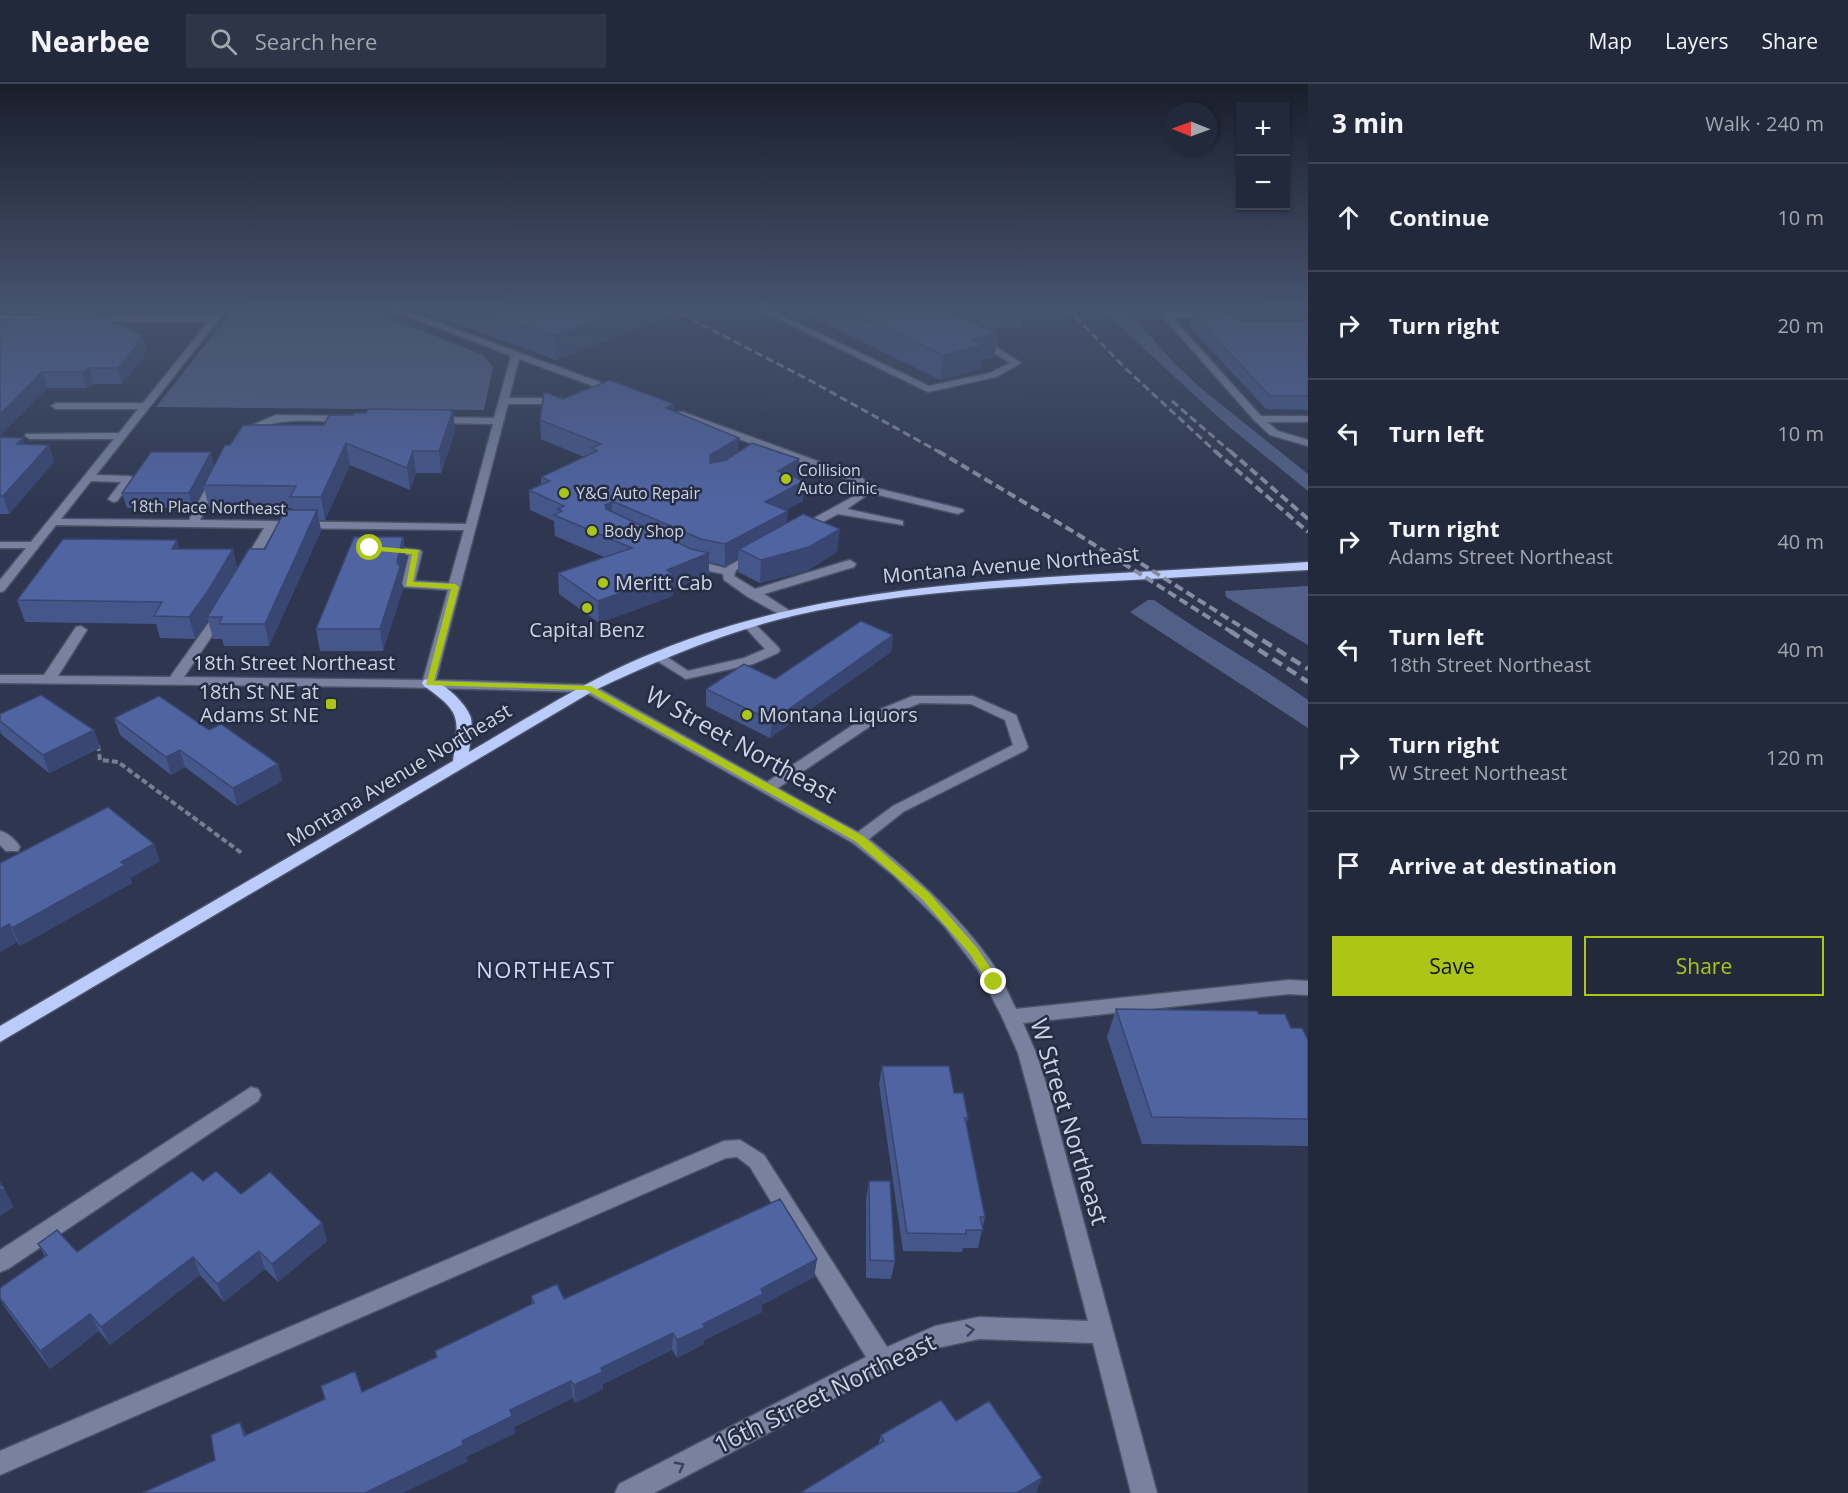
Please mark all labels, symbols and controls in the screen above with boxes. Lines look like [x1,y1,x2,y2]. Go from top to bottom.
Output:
search box [186,14,606,68]
text: Nearbee [30,22,150,60]
icon: search [207,25,240,58]
text: Search here [255,26,377,56]
text: Map [1589,27,1632,55]
text: Layers [1665,27,1729,55]
text: Share [1762,27,1818,55]
north arrow [1164,102,1218,156]
map controls [1236,102,1290,210]
button: + [1236,102,1290,156]
text: 3 min [1332,105,1404,141]
text: Walk · 240 m [1705,110,1824,137]
button: − [1236,156,1290,210]
icon: ahead [1332,201,1365,234]
text: Continue [1389,202,1489,232]
text: 10 m [1777,204,1824,231]
icon: right [1332,309,1365,342]
text: Turn right [1389,310,1500,340]
text: 20 m [1777,312,1824,339]
icon: left [1332,417,1365,450]
text: Turn left [1389,418,1484,448]
text: 10 m [1777,420,1824,447]
place label: Collision Auto Clinic [798,459,877,499]
marker: Collision Auto Clinic [779,472,793,486]
place label: Y&G Auto Repair [576,482,700,504]
marker: Y&G Auto Repair [557,486,571,500]
street label: 18th Place Northeast [130,495,287,519]
text: Turn right [1389,513,1500,543]
place label: Body Shop [604,520,684,542]
marker: Body Shop [585,524,599,538]
icon: right [1332,525,1365,558]
text: 40 m [1777,528,1824,555]
route start [356,534,382,560]
street label: Montana Avenue Northeast [881,540,1140,589]
text: Adams Street Northeast [1389,543,1613,570]
place label: Meritt Cab [615,569,713,596]
marker: Meritt Cab [596,576,610,590]
marker: Capital Benz [580,601,594,615]
place label: Capital Benz [529,616,645,643]
text: Turn left [1389,621,1484,651]
icon: left [1332,633,1365,666]
text: 40 m [1777,636,1824,663]
street label: 18th Street Northeast [193,649,395,676]
text: 18th Street Northeast [1389,651,1591,678]
street label: W Street Northeast [640,677,843,810]
place label: 18th St NE at Adams St NE [199,678,319,728]
street label: Montana Avenue Northeast [281,697,516,852]
marker: 18th St NE at Adams St NE [324,697,338,711]
place label: Montana Liquors [759,701,918,728]
marker: Montana Liquors [740,708,754,722]
text: Turn right [1389,729,1500,759]
icon: right [1332,741,1365,774]
text: 120 m [1766,744,1824,771]
text: W Street Northeast [1389,759,1567,786]
icon: arrive [1332,849,1365,882]
text: Arrive at destination [1389,850,1617,880]
button: Save [1332,936,1572,996]
button: Share [1584,936,1824,996]
district label: NORTHEAST [476,954,616,984]
route end [980,968,1006,994]
street label: W Street Northeast [1023,1014,1118,1229]
one-way arrow [965,1324,974,1336]
street label: 16th Street Northeast [708,1325,941,1461]
one-way arrow [674,1462,685,1473]

